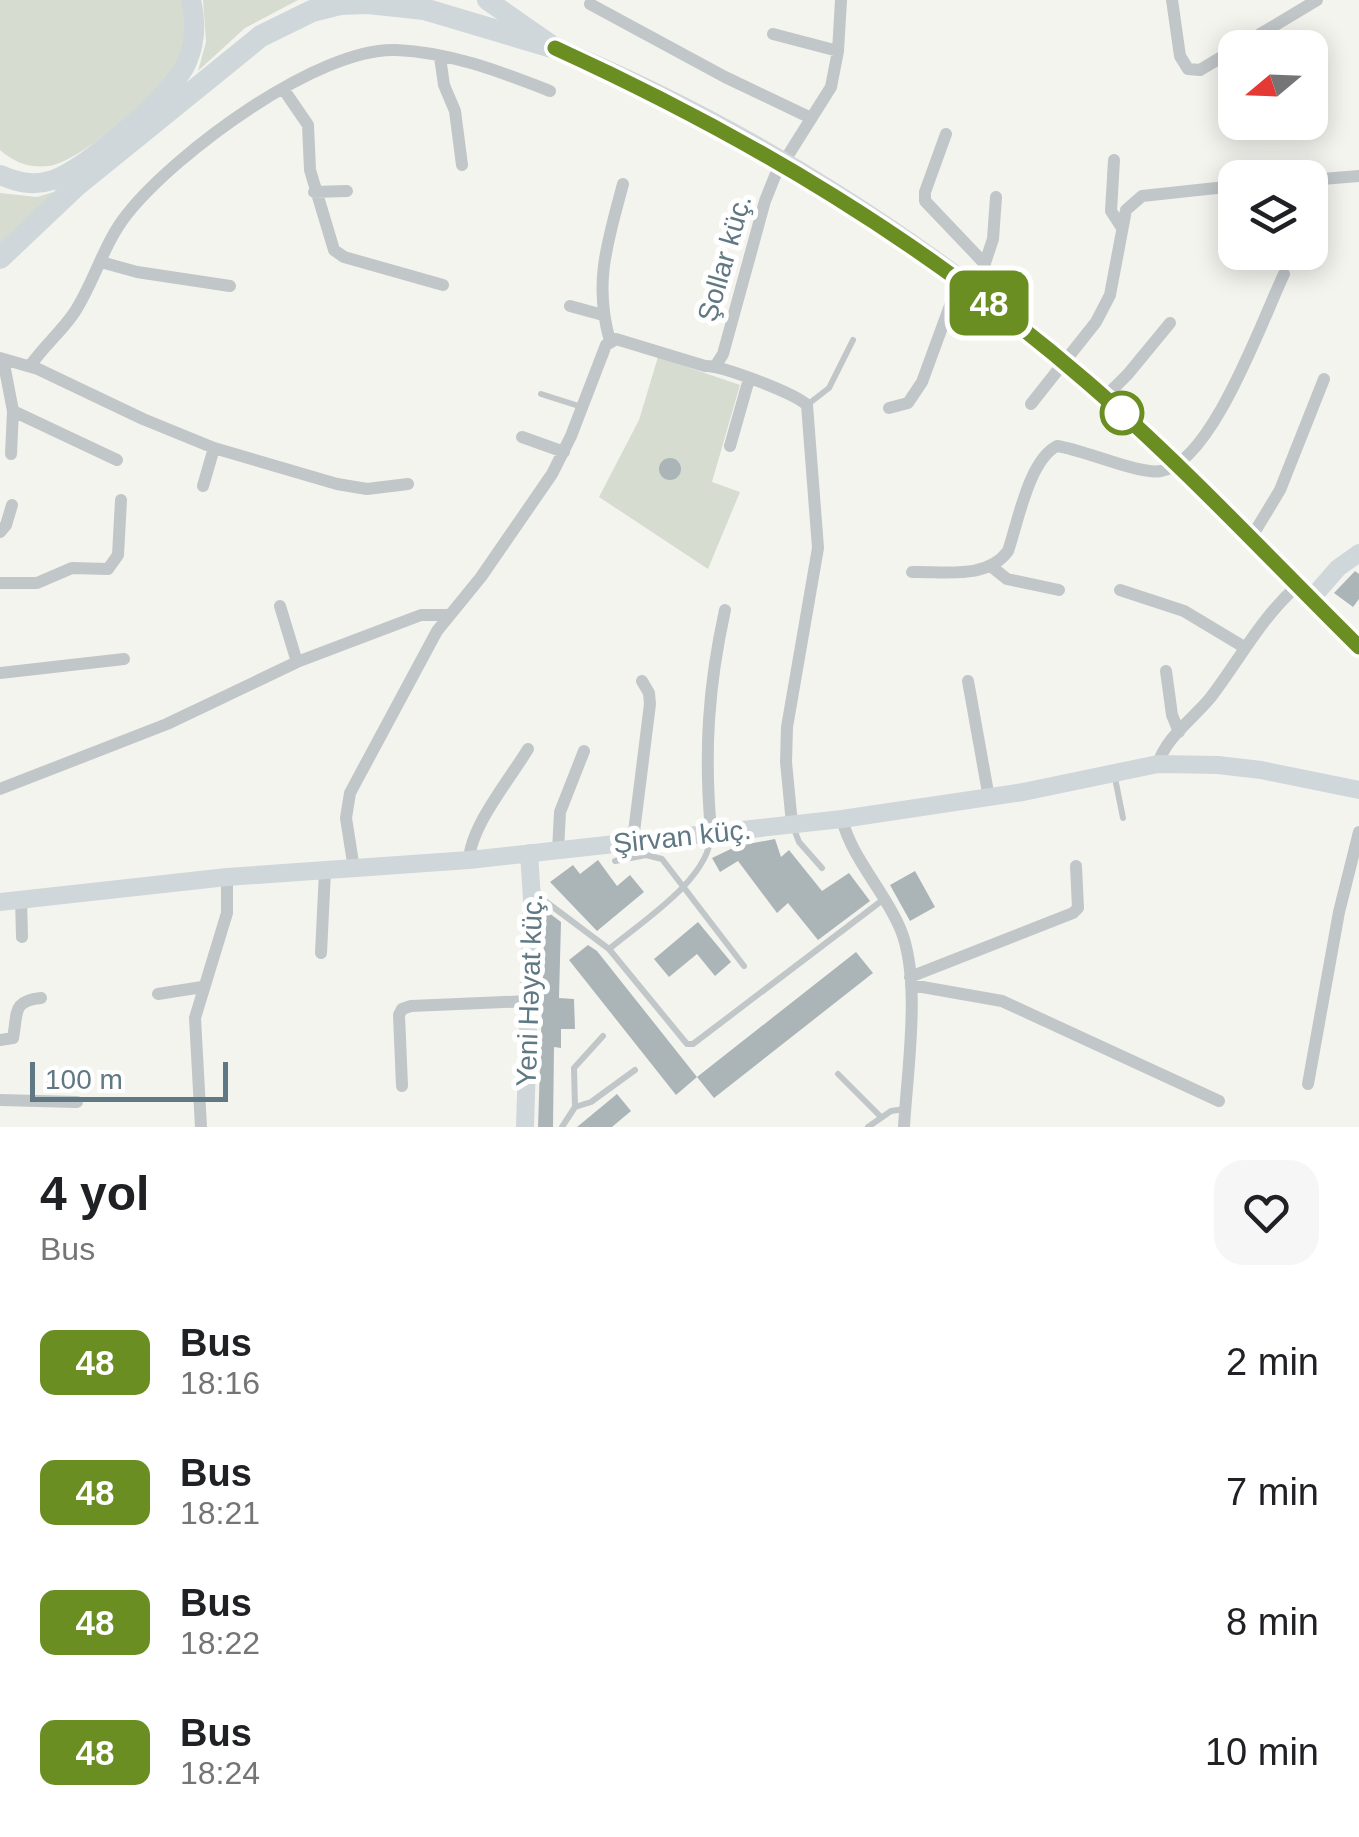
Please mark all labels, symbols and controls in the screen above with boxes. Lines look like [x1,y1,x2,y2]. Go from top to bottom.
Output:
north arrow [1218,30,1328,140]
map controls [1218,30,1328,270]
button: layers [1218,160,1328,270]
street label: Şollar küç. [692,191,757,325]
line badge: 48 [944,270,1034,336]
text: 48 [970,284,1008,323]
unlabelled marker [1101,392,1143,434]
street label: Şirvan küç. [612,814,753,859]
street label: Yeni Həyat küç. [511,893,548,1087]
scale bar [30,1057,228,1102]
text: 100 m [45,1064,123,1095]
button: heart [1214,1160,1319,1265]
text: 4 yol [40,1167,149,1220]
text: Bus [40,1231,95,1267]
text: Bus [180,1322,252,1364]
text: 2 min [1226,1341,1319,1383]
text: 48 [76,1343,114,1382]
text: 18:16 [180,1365,260,1401]
text: Bus [180,1452,252,1494]
text: 7 min [1226,1471,1319,1513]
text: 48 [76,1473,114,1512]
text: 18:21 [180,1495,260,1531]
text: Bus [180,1582,252,1624]
text: 8 min [1226,1601,1319,1643]
text: 48 [76,1603,114,1642]
text: 18:22 [180,1625,260,1661]
text: Bus [180,1712,252,1754]
text: 10 min [1205,1731,1319,1773]
text: 48 [76,1733,114,1772]
text: 18:24 [180,1755,260,1791]

